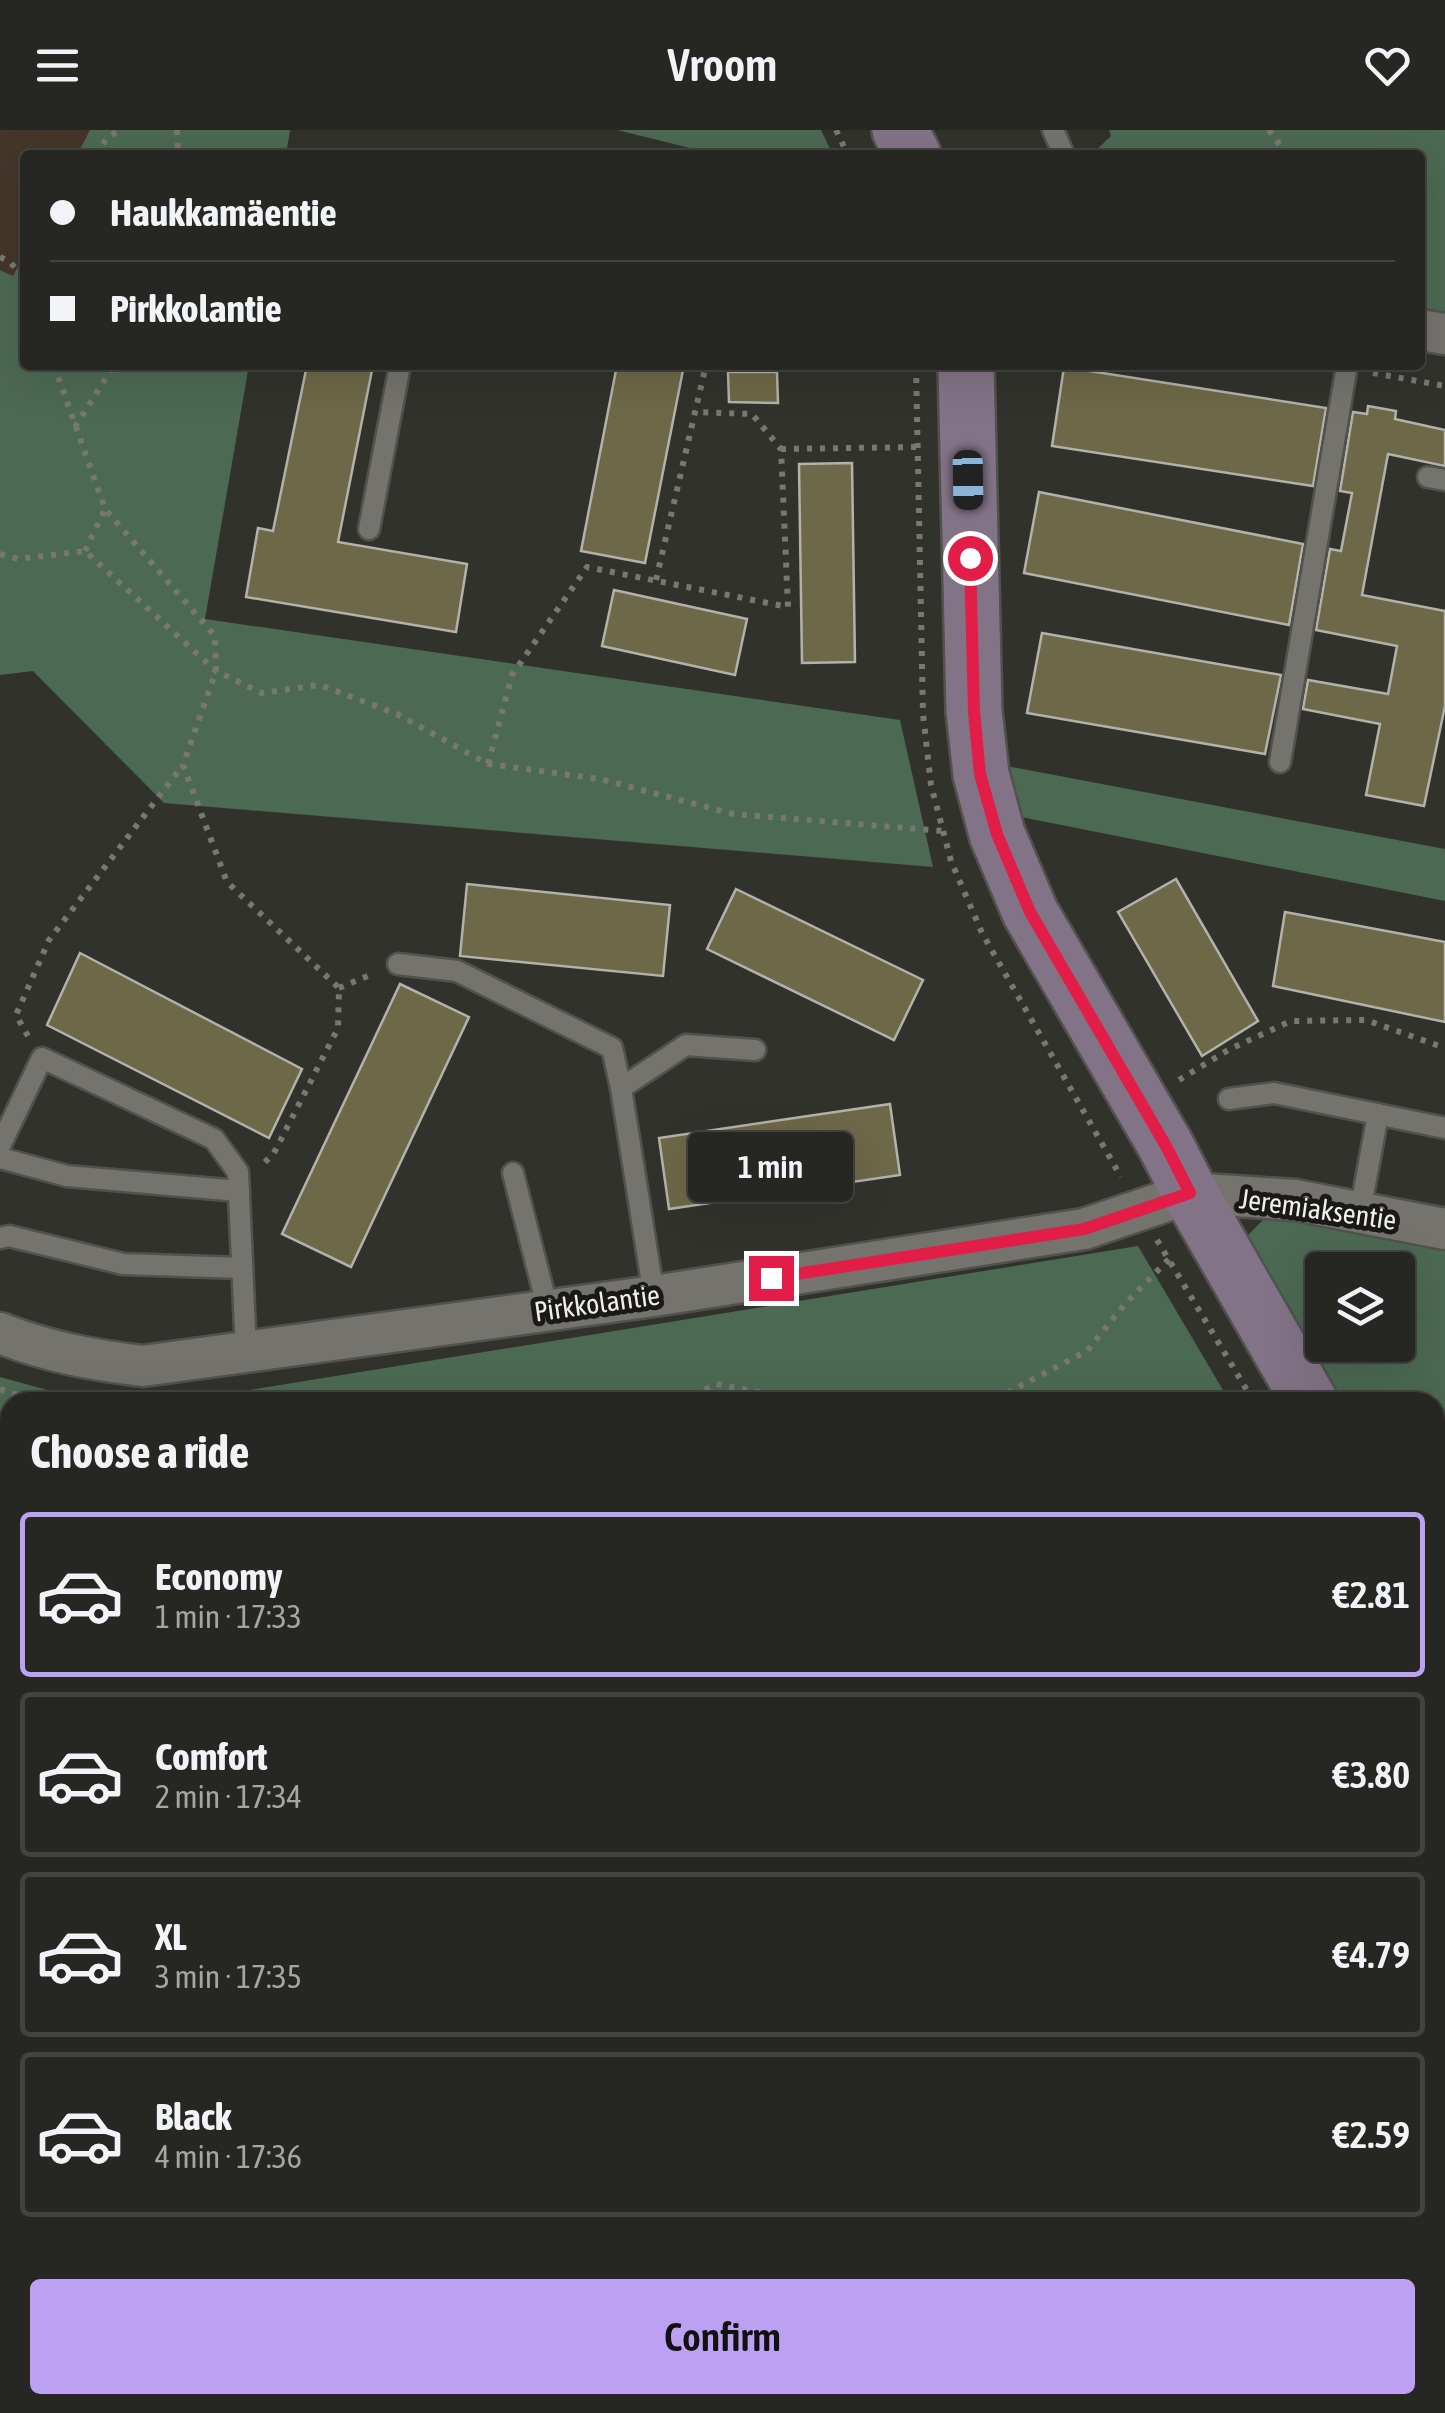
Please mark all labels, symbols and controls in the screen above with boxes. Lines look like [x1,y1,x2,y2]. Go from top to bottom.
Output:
icon: menu [30,38,85,93]
icon: heart [1360,38,1415,93]
text: Vroom [667,39,778,91]
text: Haukkamäentie [110,191,337,234]
text: Pirkkolantie [110,287,282,330]
car [952,450,984,510]
route start [948,536,993,581]
callout: 1 min [688,1133,854,1203]
text: 1 min [738,1148,803,1185]
street label: Jeremiaksentie [1238,1182,1398,1236]
map controls [1305,1252,1415,1362]
button: layers [1305,1252,1415,1362]
route end [749,1256,794,1301]
street label: Pirkkolantie [532,1278,662,1328]
text: Choose a ride [30,1426,249,1478]
icon: car [35,1550,125,1640]
text: Economy [155,1555,282,1598]
text: €2.81 [1333,1573,1410,1616]
text: 1 min · 17:33 [155,1598,302,1635]
icon: car [35,1730,125,1820]
text: Comfort [155,1735,267,1778]
text: €3.80 [1333,1753,1410,1796]
text: 2 min · 17:34 [155,1778,302,1815]
icon: car [35,1910,125,2000]
text: XL [155,1915,187,1958]
text: €4.79 [1333,1933,1410,1976]
text: 3 min · 17:35 [155,1958,302,1995]
icon: car [35,2090,125,2180]
text: Black [155,2095,232,2138]
text: €2.59 [1333,2113,1410,2156]
text: 4 min · 17:36 [155,2138,302,2175]
button: Confirm [30,2279,1415,2394]

